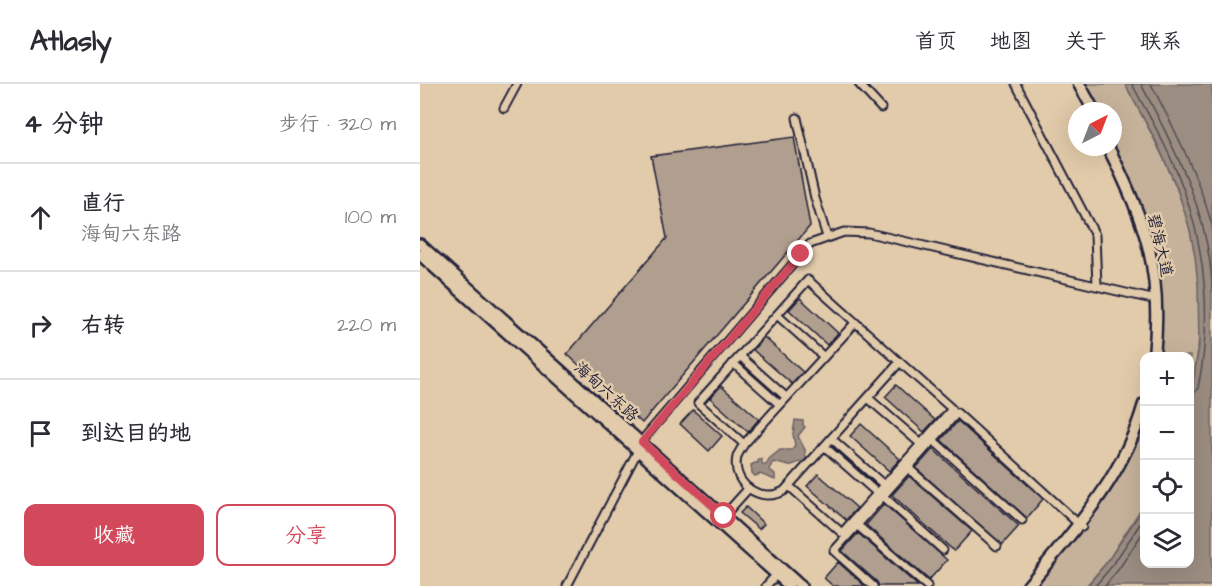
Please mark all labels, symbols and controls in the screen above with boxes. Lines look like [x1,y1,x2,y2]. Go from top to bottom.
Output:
text: Atlasly [30,22,112,61]
text: 首页 [915,27,957,56]
text: 地图 [990,27,1032,56]
text: 关于 [1065,27,1107,56]
text: 联系 [1140,27,1182,56]
north arrow [1068,102,1122,156]
text: 4 分钟 [24,106,104,142]
text: 步行 · 320 m [279,110,396,138]
text: 直行 [81,188,125,219]
icon: ahead [24,201,57,234]
text: 100 m [345,203,396,231]
street label: 碧海大道 [1142,212,1178,279]
text: 海甸六东路 [81,220,181,248]
route end [787,240,813,266]
icon: right [24,309,57,342]
text: 右转 [81,310,125,341]
text: 220 m [337,311,396,339]
map controls [1140,352,1194,568]
button: + [1140,352,1194,406]
street label: 海甸六东路 [569,357,643,427]
button: − [1140,406,1194,460]
icon: arrive [24,417,57,450]
text: 到达目的地 [81,418,191,449]
button: locate [1140,460,1194,514]
route start [710,502,736,528]
button: 收藏 [24,504,204,566]
button: 分享 [216,504,396,566]
button: layers [1140,514,1194,568]

